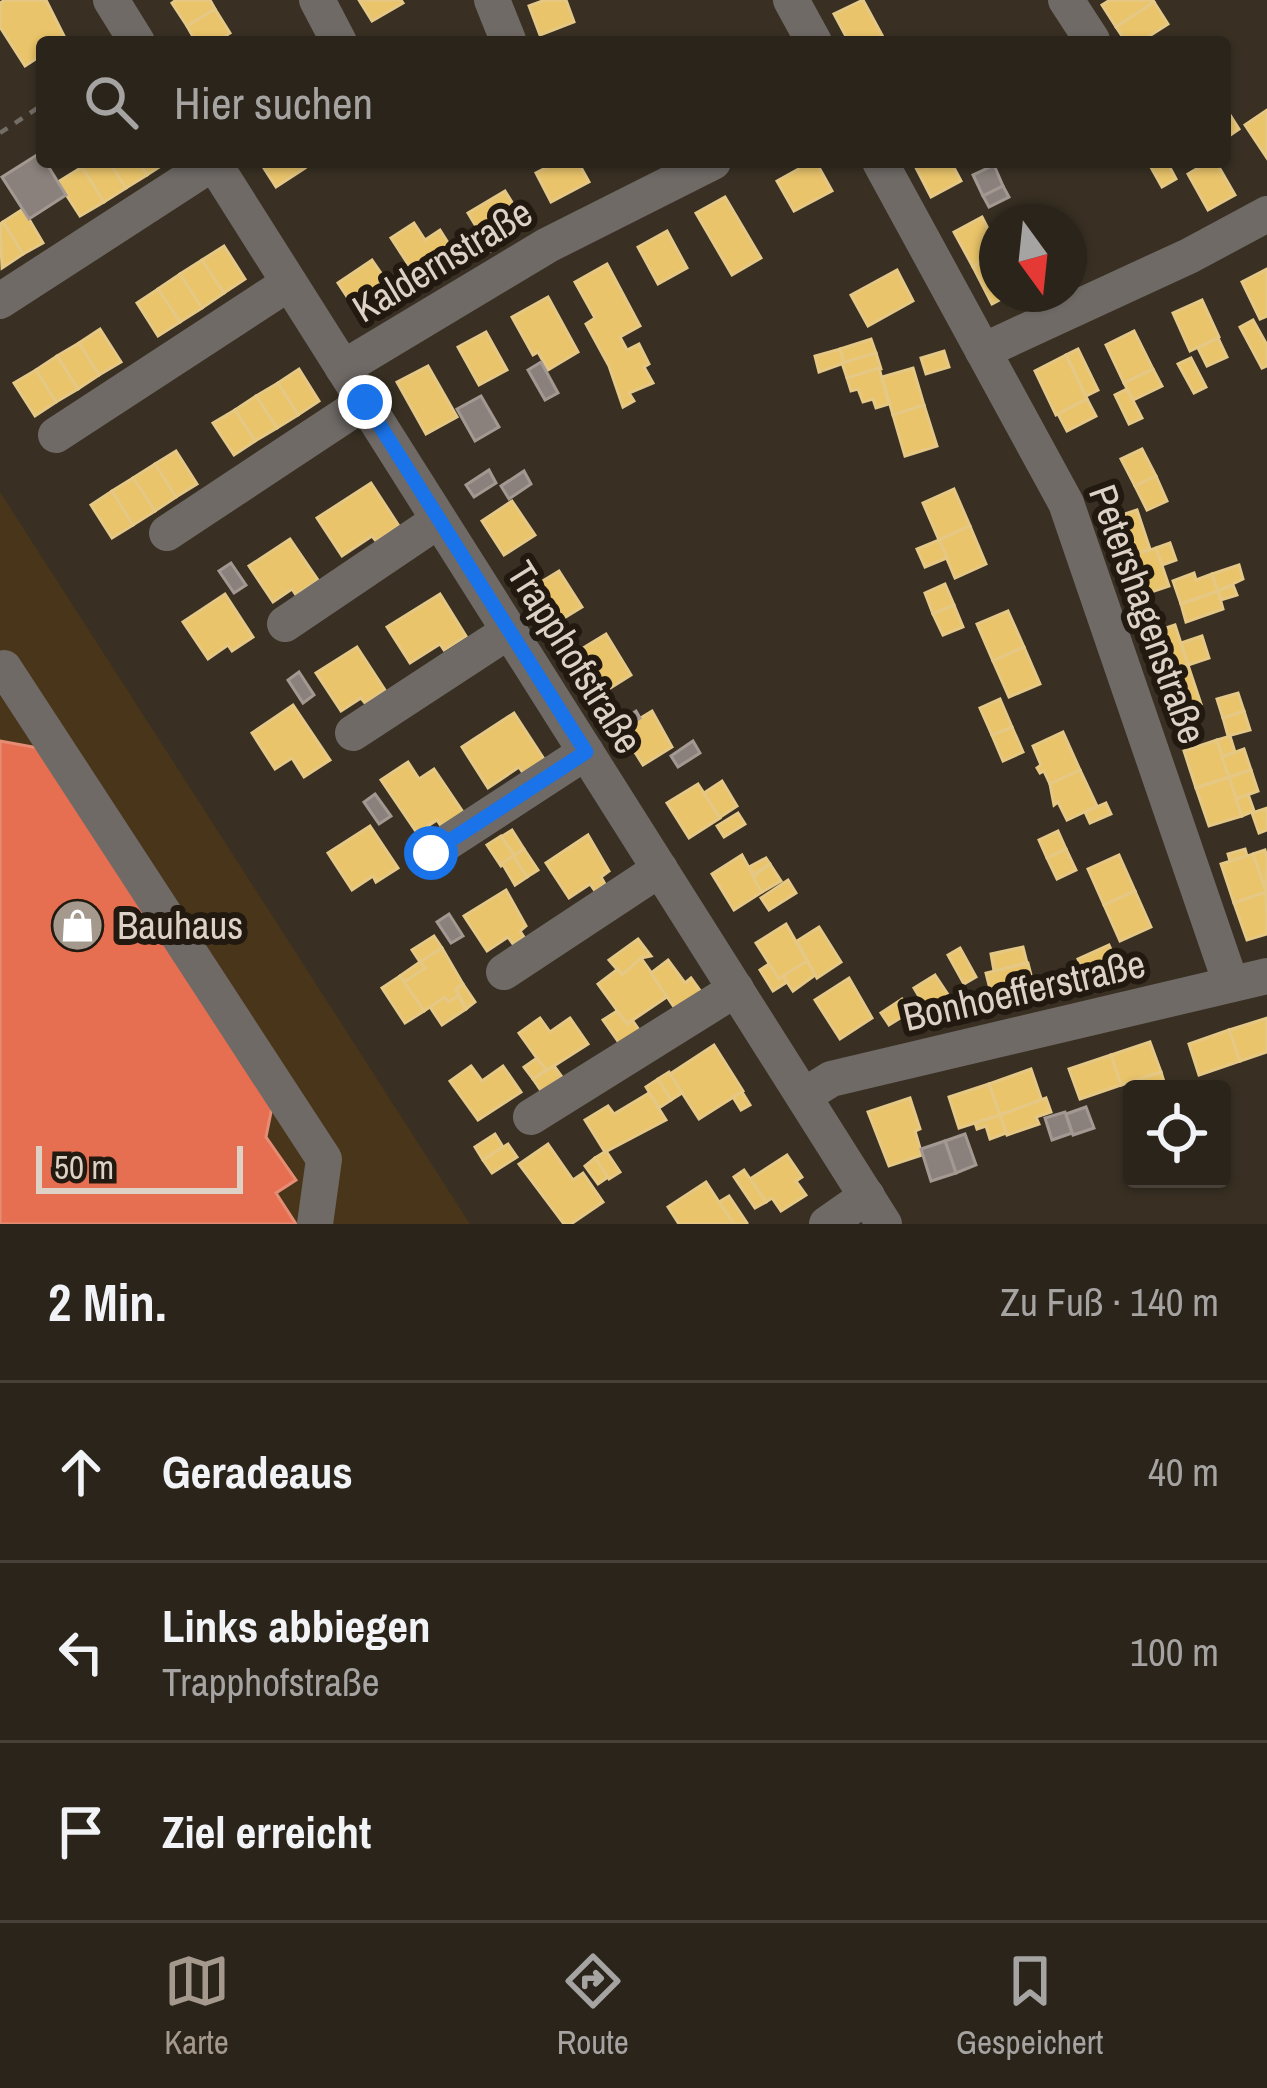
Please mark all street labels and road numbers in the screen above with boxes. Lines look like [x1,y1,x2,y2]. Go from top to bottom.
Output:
street label: Kaldernstraße [343,186,541,334]
street label: Petershagenstraße [1077,477,1219,751]
street label: Trapphofstraße [495,551,655,763]
street label: Bonhoefferstraße [898,937,1150,1043]

